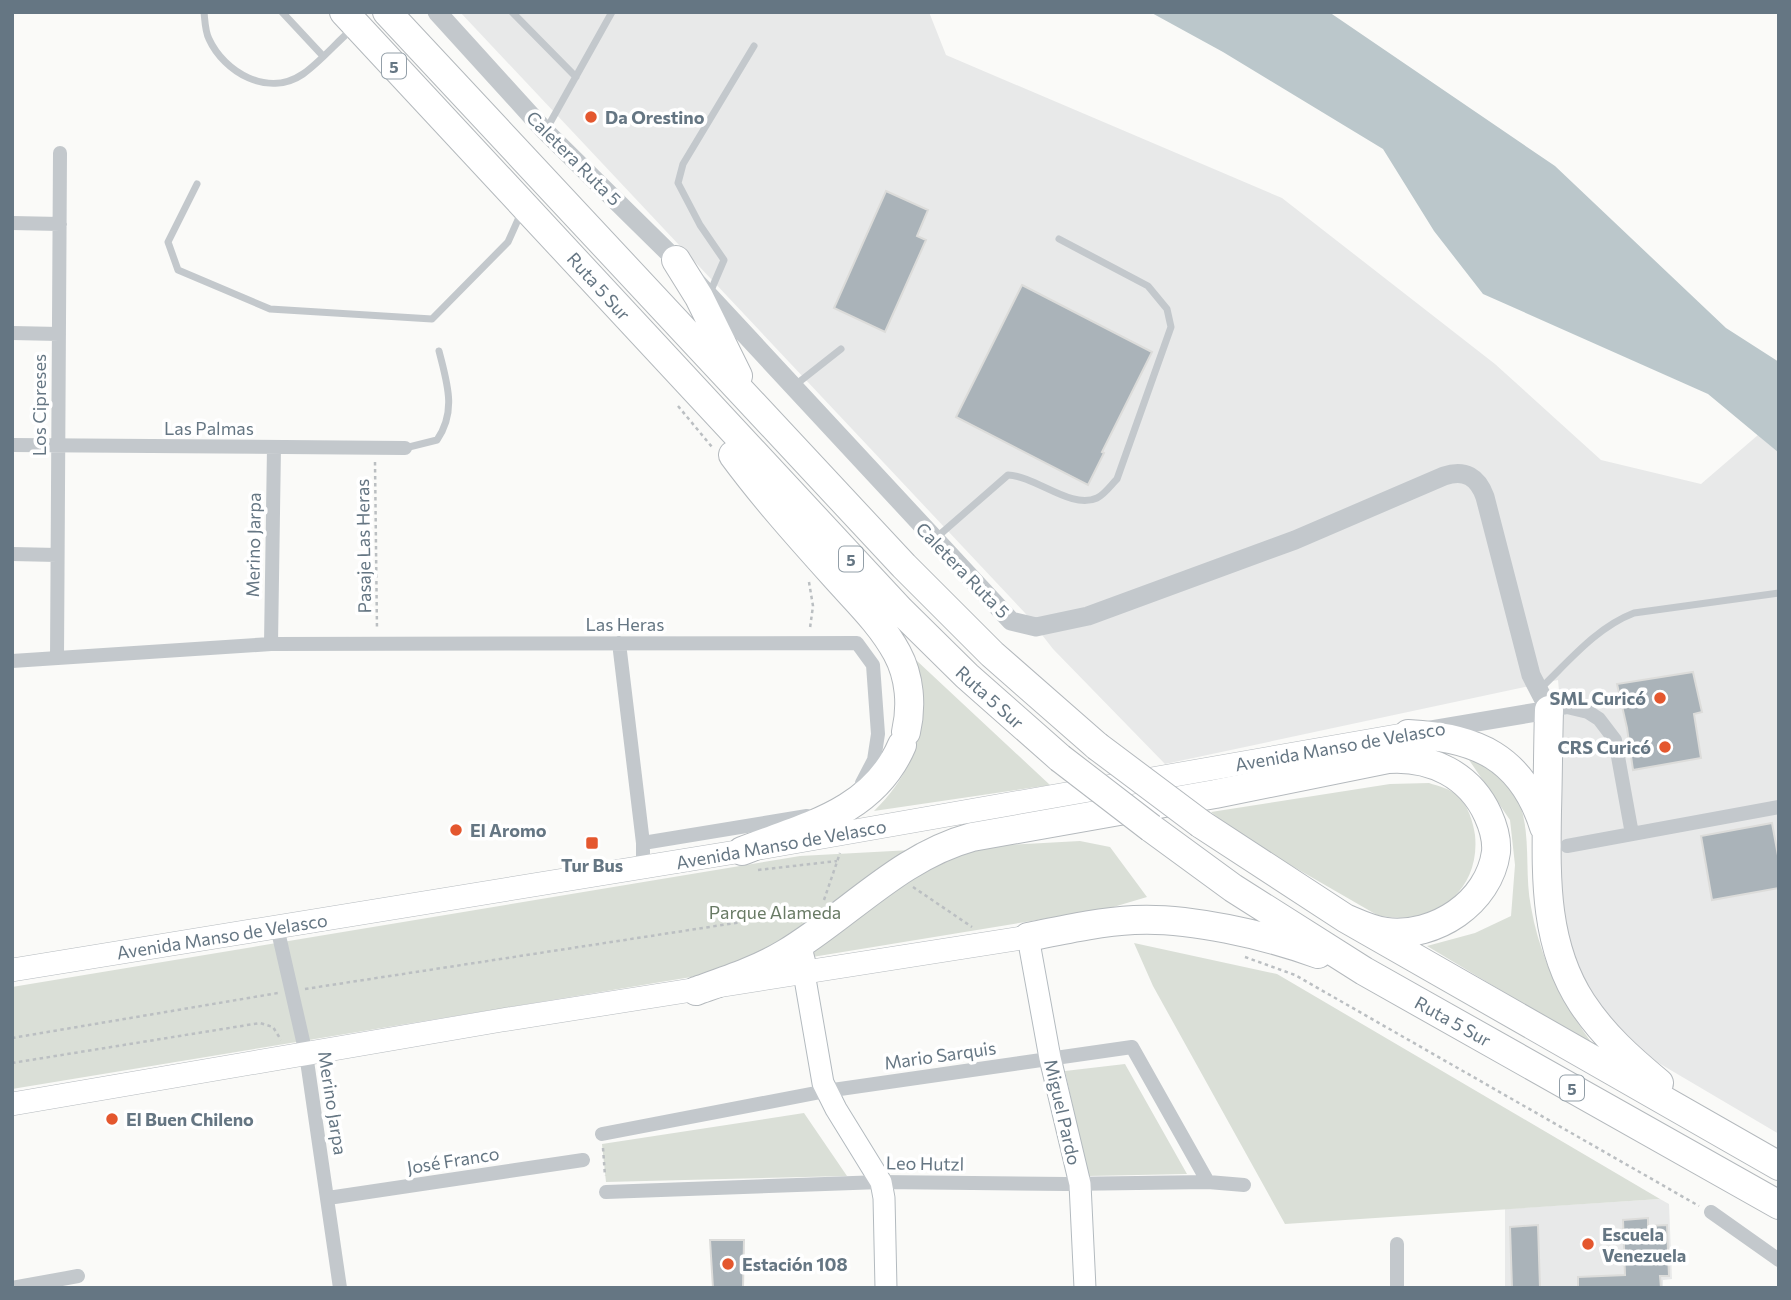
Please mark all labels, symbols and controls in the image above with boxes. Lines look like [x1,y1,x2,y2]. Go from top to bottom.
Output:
road number: 5 [382,54,406,78]
street label: Caletera Ruta 5 [522,106,626,210]
place label: Da Orestino [605,106,705,128]
marker: Da Orestino [583,109,599,125]
street label: Ruta 5 Sur [563,247,635,325]
street label: Los Cipreses [28,354,50,456]
street label: Las Palmas [164,417,254,439]
street label: Pasaje Las Heras [351,478,375,614]
street label: Merino Jarpa [241,492,265,598]
street label: Caletera Ruta 5 [912,517,1014,623]
road number: 5 [839,546,863,572]
street label: Las Heras [586,613,664,635]
street label: Ruta 5 Sur [951,661,1029,733]
place label: SML Curicó [1549,687,1646,709]
marker: SML Curicó [1652,690,1668,706]
street label: Avenida Manso de Velasco [1233,717,1447,775]
place label: CRS Curicó [1558,736,1651,758]
marker: CRS Curicó [1657,739,1673,755]
street label: Avenida Manso de Velasco [674,815,888,873]
place label: El Aromo [470,819,547,841]
marker: El Aromo [448,822,464,838]
marker: Tur Bus [584,835,600,851]
place label: Tur Bus [561,854,623,876]
park label: Parque Alameda [709,901,841,923]
street label: Avenida Manso de Velasco [115,908,329,964]
street label: Ruta 5 Sur [1411,991,1495,1051]
street label: Mario Sarquis [883,1036,997,1074]
street label: Merino Jarpa [314,1049,352,1157]
street label: Miguel Pardo [1040,1057,1086,1167]
road number: 5 [1560,1076,1584,1100]
place label: El Buen Chileno [126,1108,254,1130]
marker: El Buen Chileno [104,1111,120,1127]
street label: José Franco [405,1142,501,1178]
street label: Leo Hutzl [886,1151,964,1175]
place label: Escuela Venezuela [1602,1223,1686,1266]
marker: Escuela Venezuela [1580,1236,1596,1252]
place label: Estación 108 [742,1253,848,1275]
marker: Estación 108 [720,1256,736,1272]

